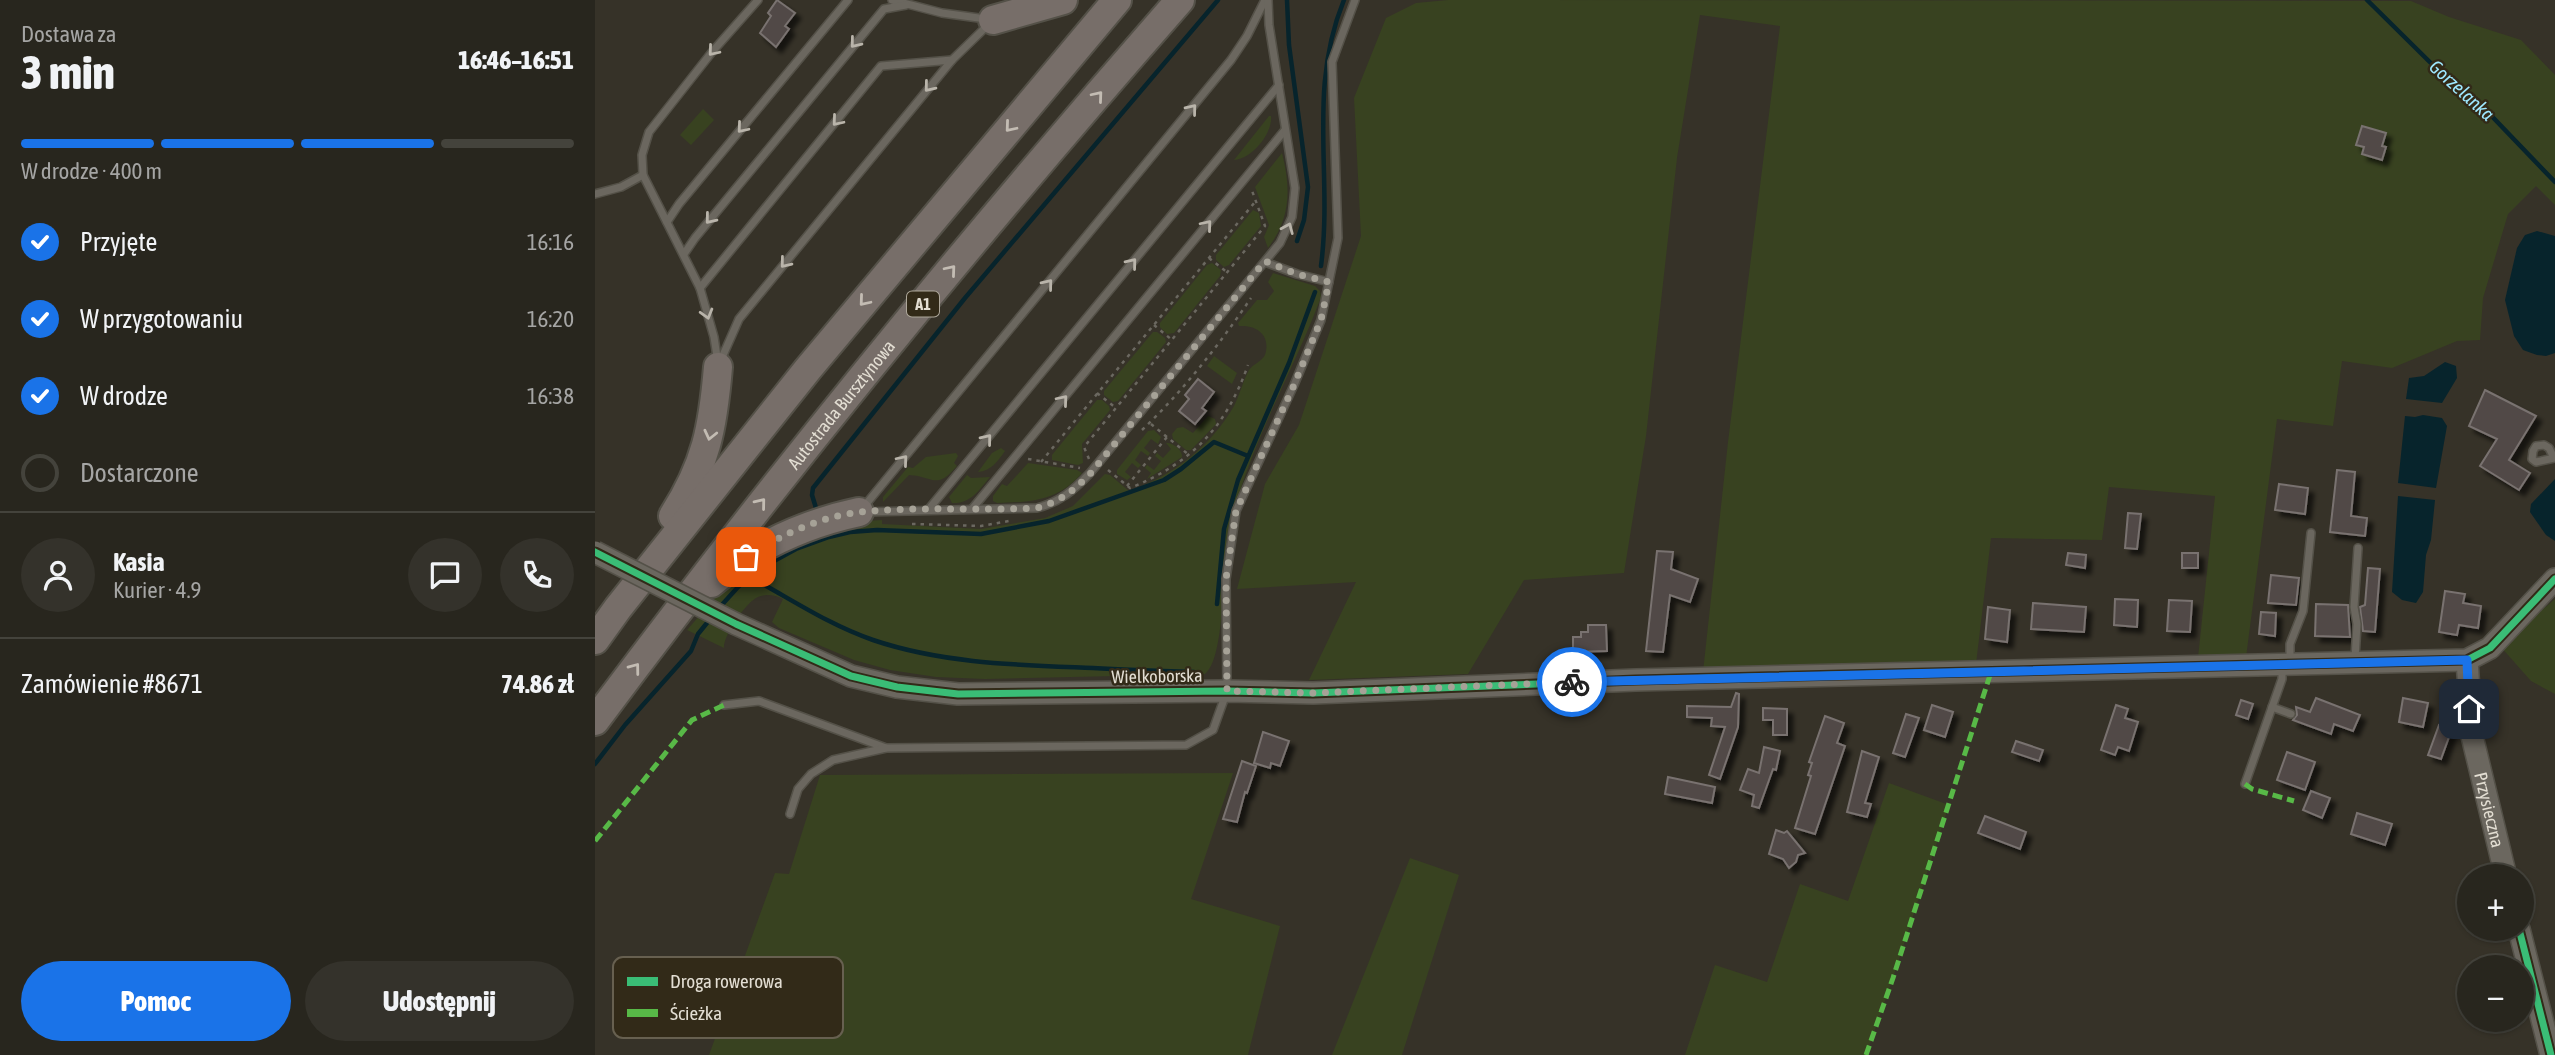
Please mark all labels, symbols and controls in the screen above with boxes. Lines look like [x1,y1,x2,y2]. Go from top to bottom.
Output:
text: Dostawa za [21,21,116,47]
one-way arrow [850,36,863,48]
one-way arrow [709,43,721,56]
text: 16:46–16:51 [458,45,574,75]
text: 3 min [21,46,115,99]
water label: Gorzelanka [2425,55,2499,125]
one-way arrow [925,79,938,91]
one-way arrow [1090,91,1102,104]
one-way arrow [1184,104,1196,117]
one-way arrow [833,113,845,126]
one-way arrow [1006,118,1018,131]
one-way arrow [738,120,750,133]
text: W drodze · 400 m [21,158,162,184]
one-way arrow [706,211,718,224]
one-way arrow [1199,220,1212,232]
icon: check [21,223,59,261]
one-way arrow [1279,223,1293,235]
text: Przyjęte [80,227,157,257]
text: 16:16 [527,229,574,255]
one-way arrow [781,254,793,267]
one-way arrow [1124,259,1136,272]
one-way arrow [943,265,955,278]
one-way arrow [1040,280,1052,293]
road number: A1 [907,292,939,316]
one-way arrow [860,293,872,306]
icon: check [21,300,59,338]
text: W przygotowaniu [80,304,243,334]
text: 16:20 [527,306,574,332]
one-way arrow [699,308,714,320]
street label: Autostrada Bursztynowa [783,336,899,473]
icon: check [21,377,59,415]
text: W drodze [80,381,168,411]
text: 16:38 [527,383,574,409]
one-way arrow [1054,396,1067,408]
one-way arrow [704,429,718,441]
one-way arrow [979,434,992,446]
one-way arrow [895,456,907,469]
text: Dostarczone [80,458,199,488]
one-way arrow [753,498,765,511]
pin [716,527,776,587]
button: person [21,538,95,612]
button: chat [408,538,482,612]
button: phone [500,538,574,612]
icon: bag [727,538,765,576]
text: Kasia [113,547,165,577]
text: Kurier · 4.9 [113,577,201,603]
courier [1537,647,1607,717]
one-way arrow [626,663,639,676]
icon: bike [1553,663,1591,701]
street label: Wielkoborska [1111,665,1203,687]
text: Zamówienie #8671 [21,669,203,699]
text: 74.86 zł [501,669,574,699]
pin [2439,679,2499,739]
icon: home [2450,690,2488,728]
street label: Przysieczna [2471,770,2509,850]
map controls [2457,864,2534,1032]
button: + [2457,864,2534,941]
button: − [2457,955,2534,1032]
legend [613,957,843,1038]
button: Pomoc [21,961,291,1041]
button: Udostępnij [305,961,574,1041]
text: Droga rowerowa [670,970,783,992]
text: Ścieżka [670,1002,722,1024]

